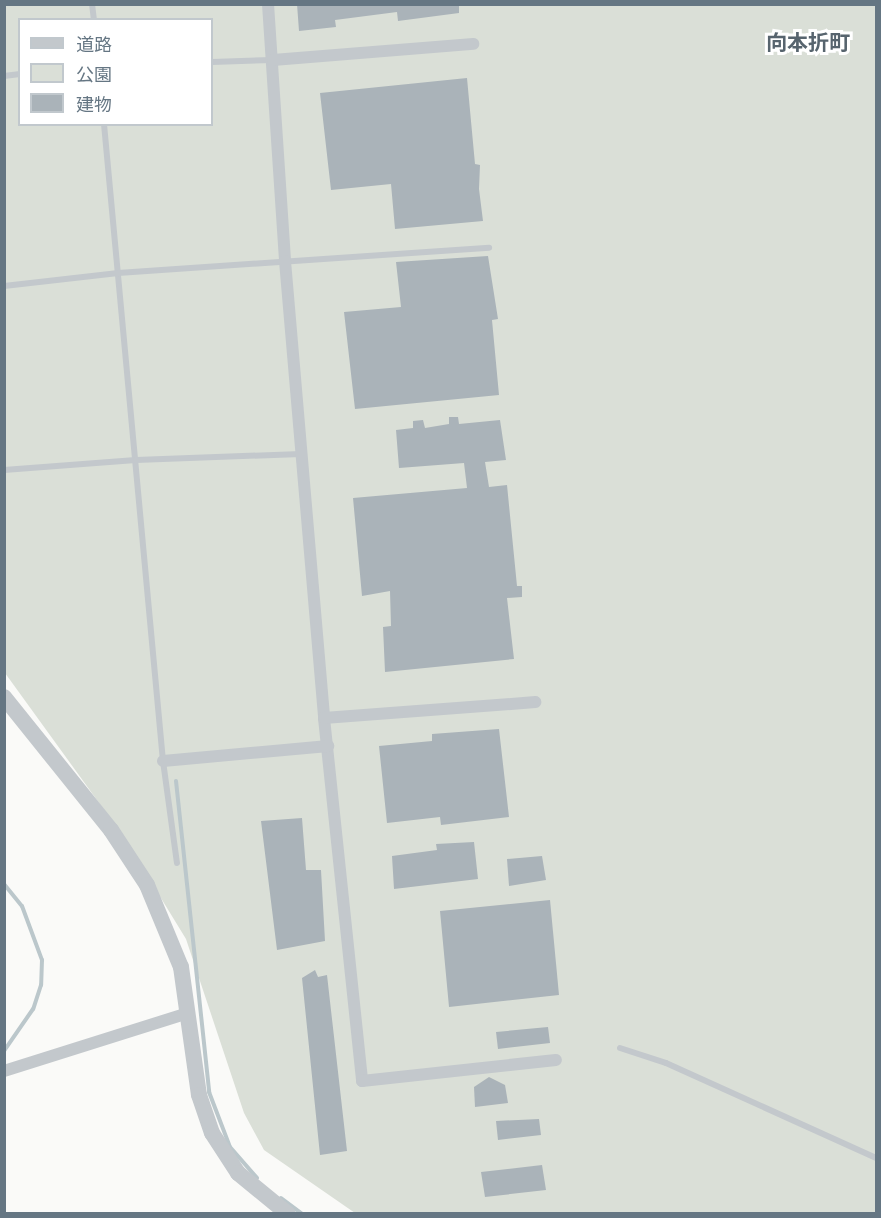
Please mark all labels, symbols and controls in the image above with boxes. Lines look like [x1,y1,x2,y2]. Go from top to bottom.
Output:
legend [18,18,213,126]
district label: 向本折町 [766,31,850,57]
text: 道路 [76,35,112,56]
text: 公園 [76,65,112,86]
text: 建物 [76,95,112,116]

